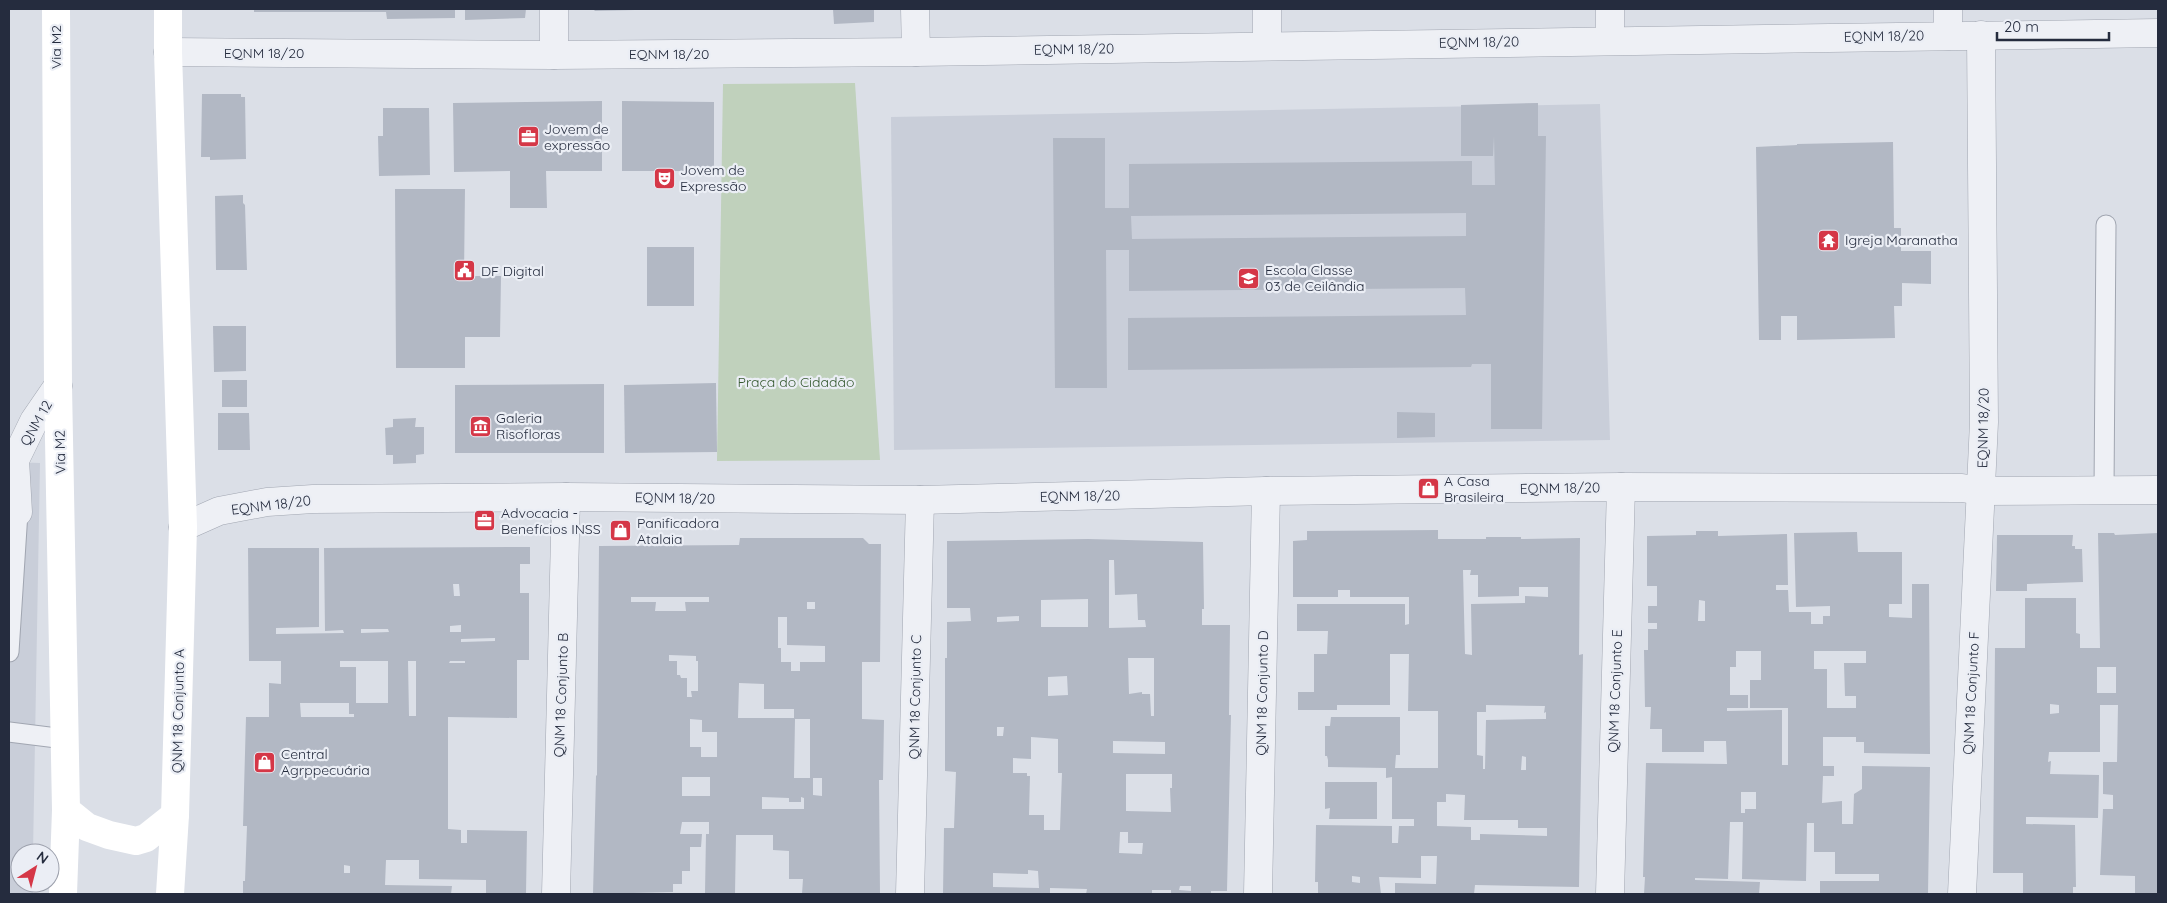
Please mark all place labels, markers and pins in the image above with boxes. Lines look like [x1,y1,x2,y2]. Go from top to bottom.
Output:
place label: Jovem de expressão [544,120,610,154]
office icon: Jovem de expressão [516,125,540,149]
place label: Jovem de Expressão [680,161,746,195]
theatre icon: Jovem de Expressão [652,166,676,190]
temple icon: Igreja Maranatha [1817,228,1841,252]
place label: Igreja Maranatha [1845,231,1958,249]
public building icon: DF Digital [453,259,477,283]
place label: Escola Classe 03 de Ceilândia [1265,261,1365,295]
place label: DF Digital [481,262,544,280]
school or university icon: Escola Classe 03 de Ceilândia [1237,266,1261,290]
place label: Galeria Risofloras [496,409,560,443]
museum icon: Galeria Risofloras [468,414,492,438]
place label: A Casa Brasileira [1444,472,1504,506]
shop icon: A Casa Brasileira [1416,477,1440,501]
place label: Advocacia - Benefícios INSS [501,504,601,538]
office icon: Advocacia - Benefícios INSS [473,509,497,533]
place label: Panificadora Atalaia [637,514,719,548]
shop icon: Panificadora Atalaia [609,519,633,543]
place label: Central Agrppecuária [281,745,370,779]
shop icon: Central Agrppecuária [253,750,277,774]

